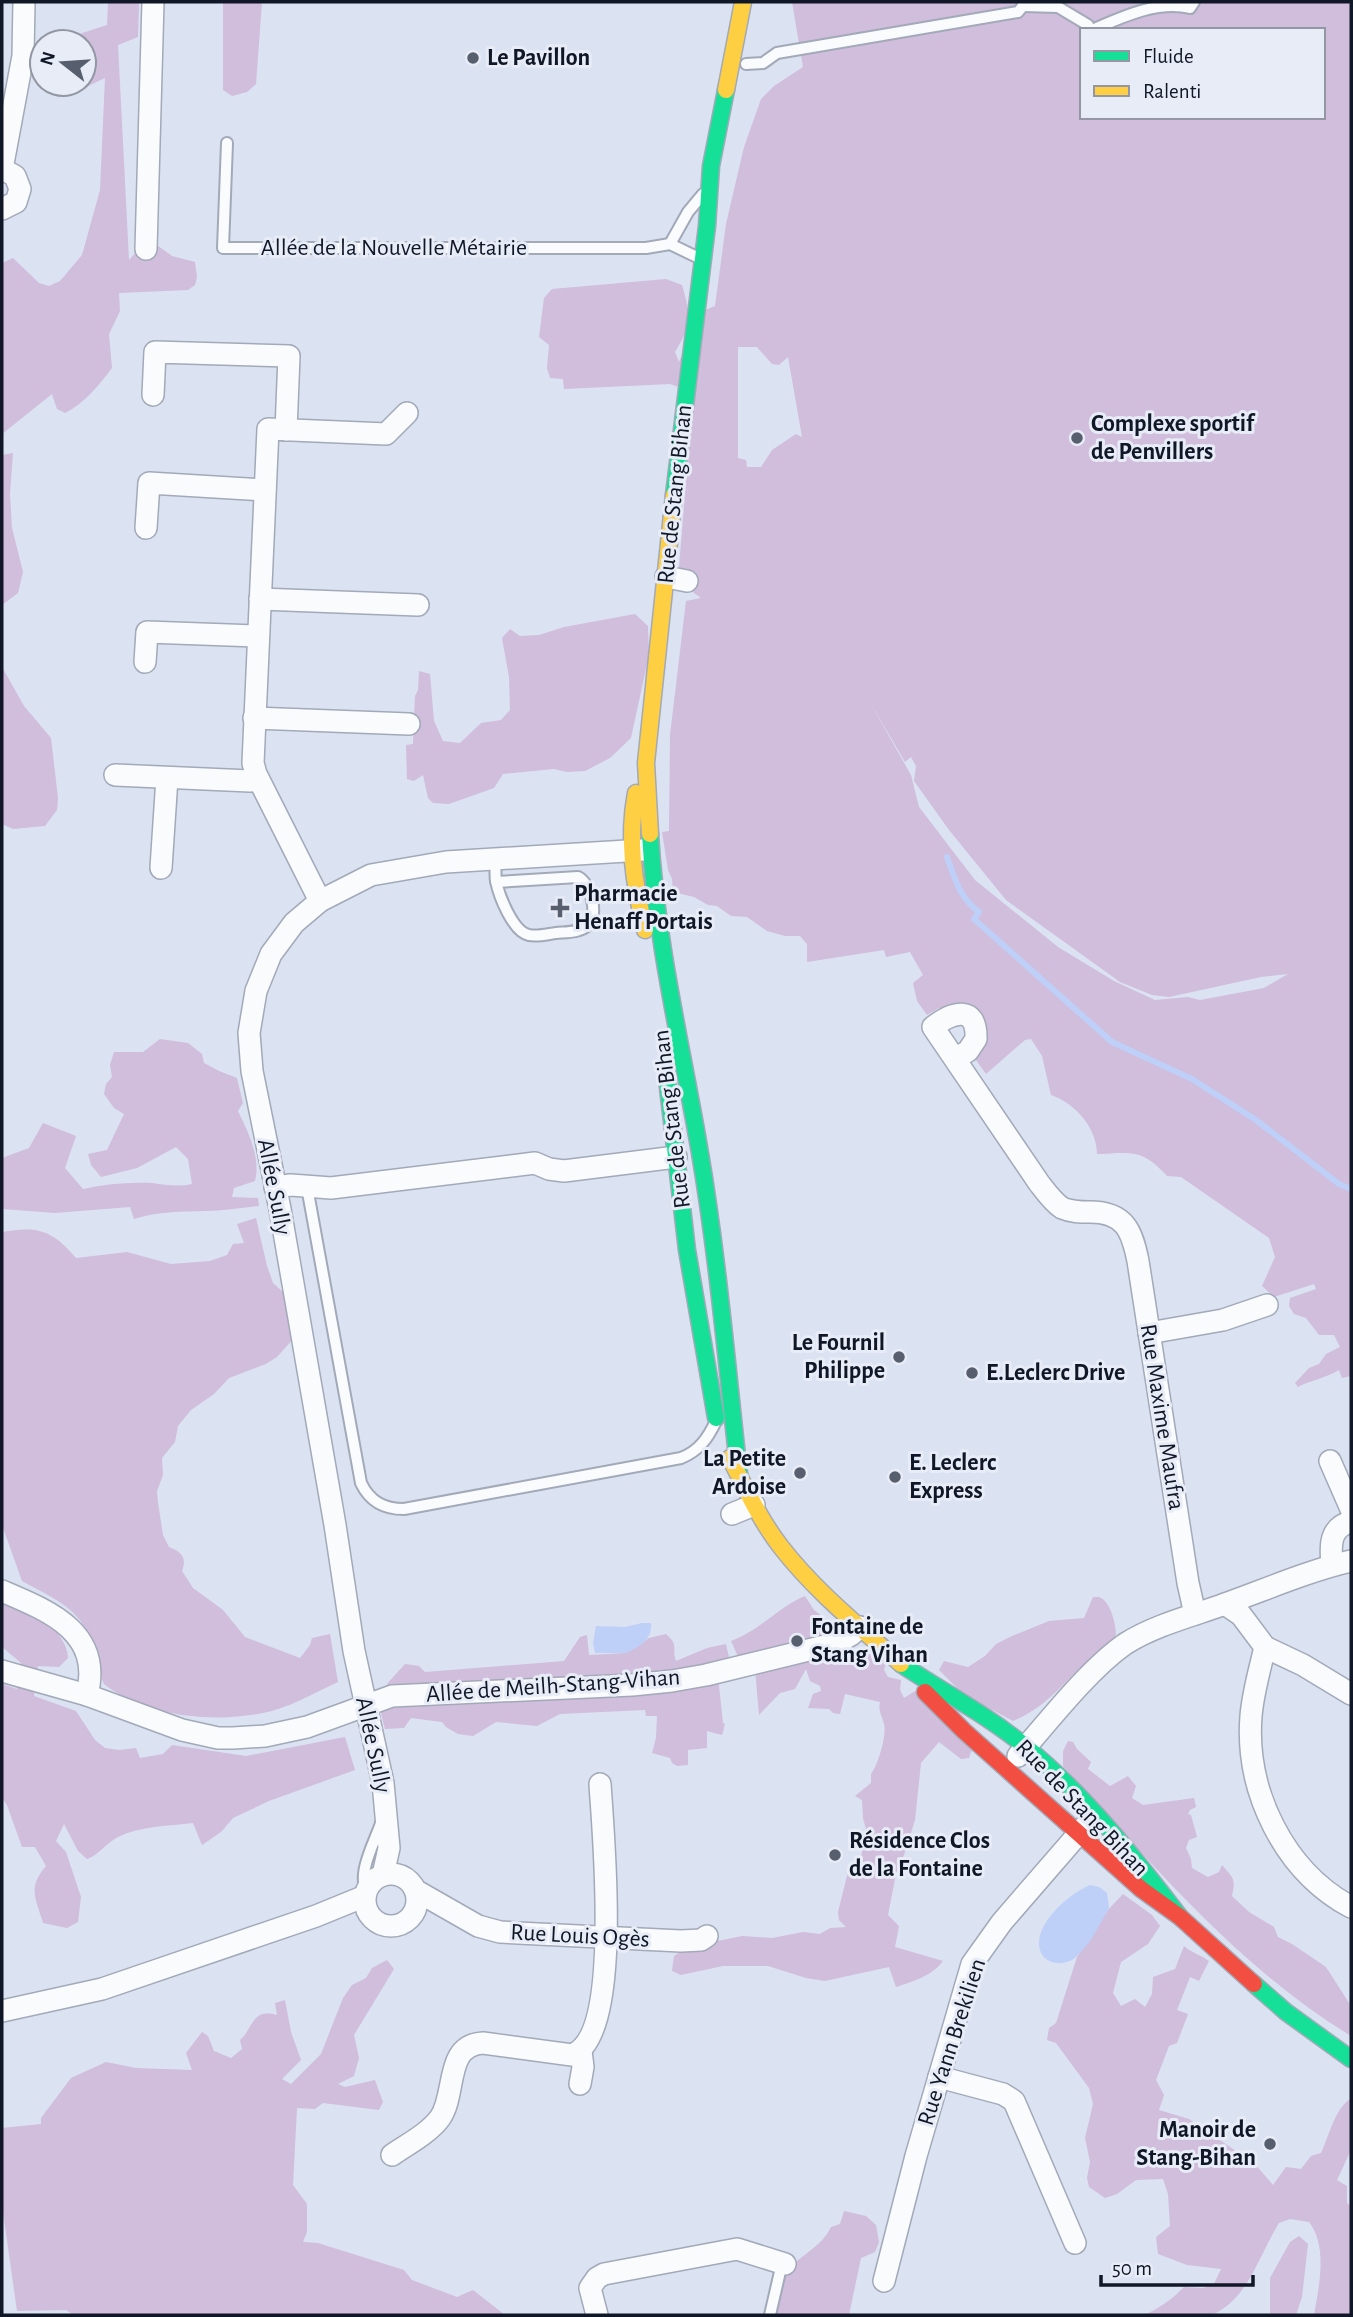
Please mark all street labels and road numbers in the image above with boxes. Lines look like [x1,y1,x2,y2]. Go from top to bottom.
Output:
street label: Allée de la Nouvelle Métairie [261,236,527,260]
street label: Rue de Stang Bihan [654,403,696,585]
street label: Rue de Stang Bihan [649,1028,695,1210]
street label: Allée Sully [253,1137,295,1237]
street label: Rue Maxime Maufra [1135,1322,1189,1512]
street label: Allée de Meilh-Stang-Vihan [425,1665,681,1707]
street label: Allée Sully [351,1695,395,1795]
street label: Rue de Stang Bihan [1011,1735,1153,1881]
street label: Rue Louis Ogès [510,1920,650,1952]
street label: Rue Yann Brekilien [914,1956,990,2128]

